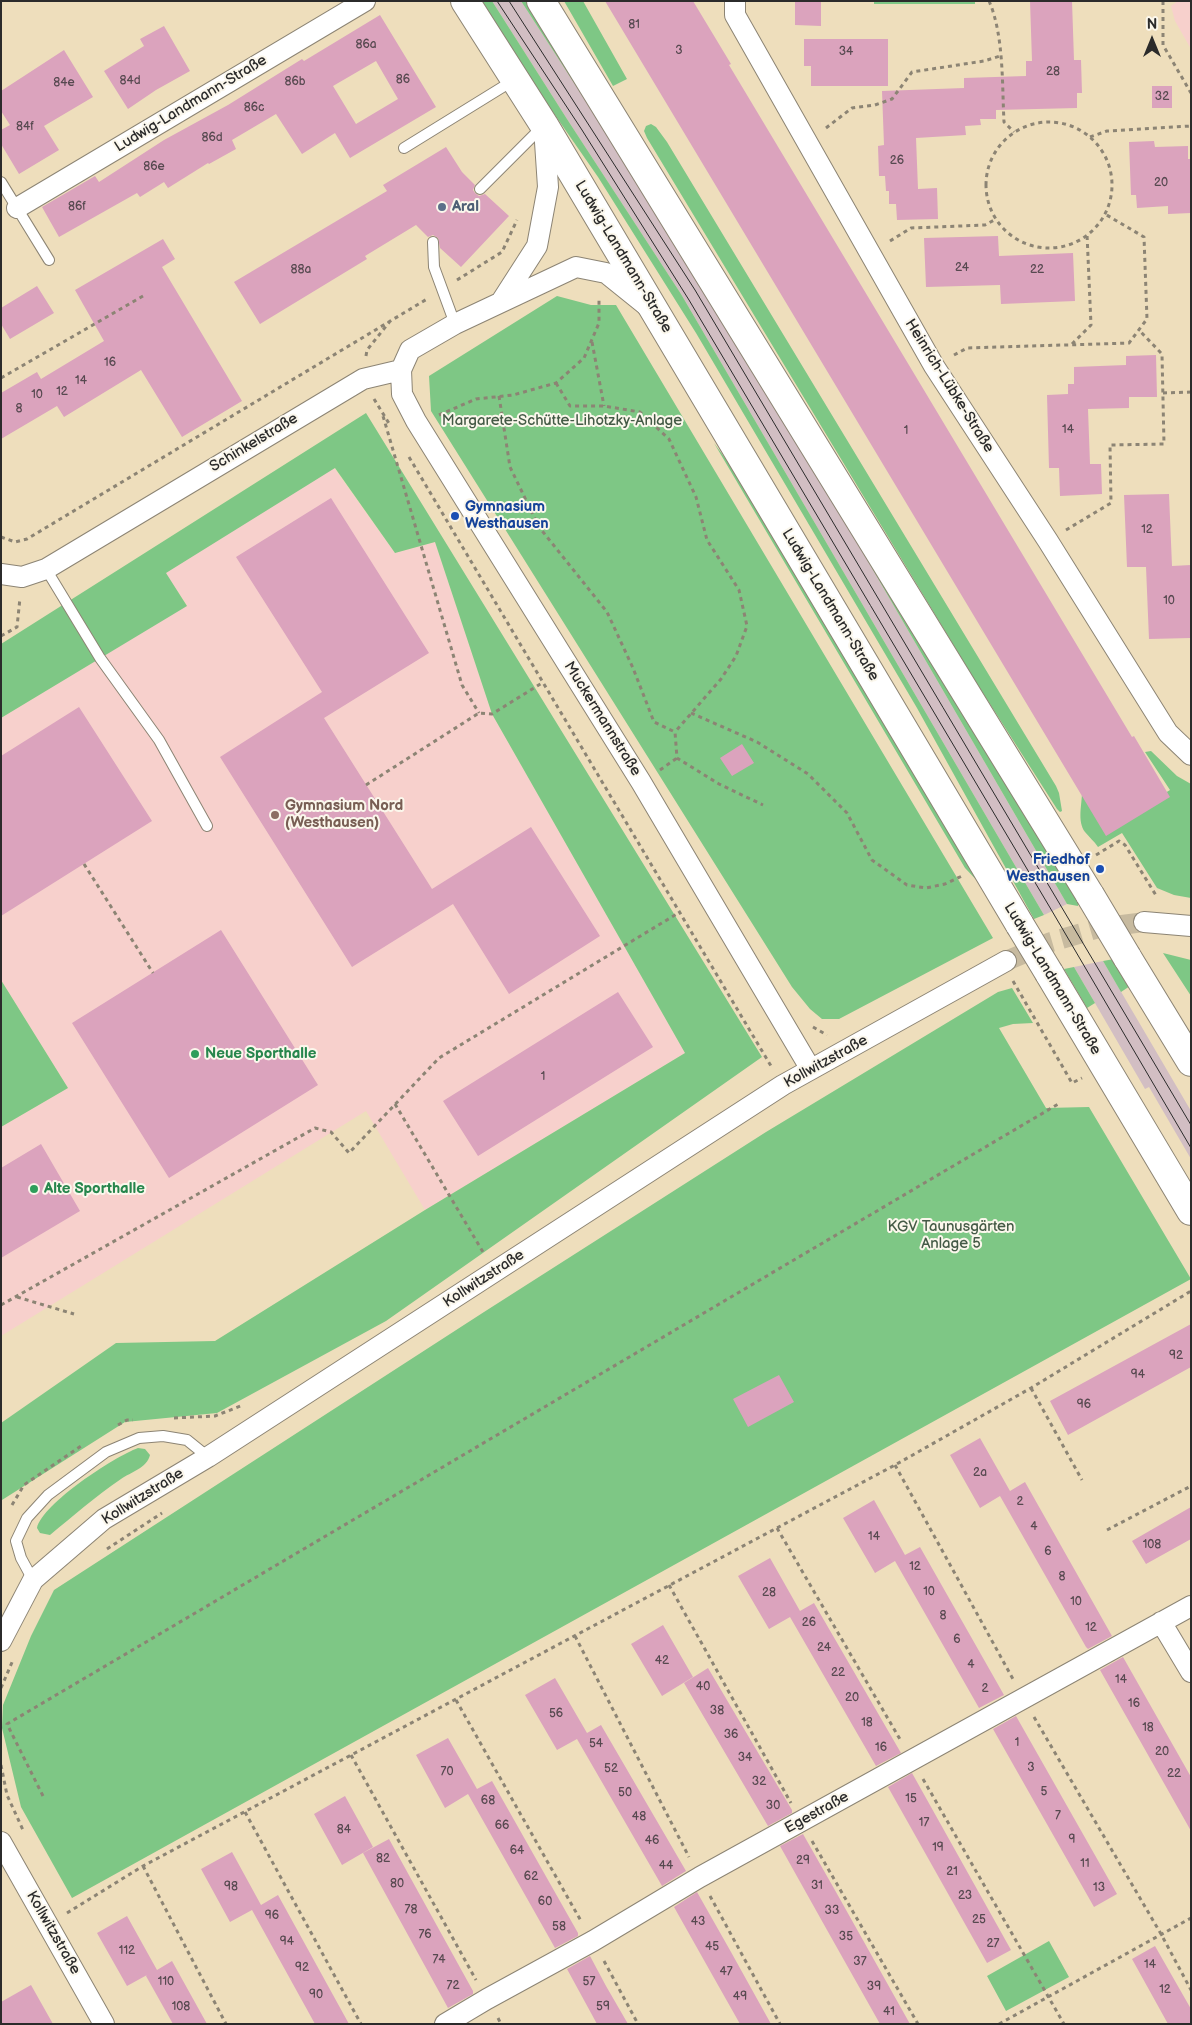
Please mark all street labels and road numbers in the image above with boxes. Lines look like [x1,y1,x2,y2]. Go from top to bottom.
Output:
street label: Ludwig-Landmann-Straße [112,51,270,157]
street label: Ludwig-Landmann-Straße [570,178,676,336]
street label: Heinrich-Lübke-Straße [901,316,997,456]
street label: Schinkelstraße [207,410,301,476]
street label: Ludwig-Landmann-Straße [777,526,883,684]
street label: Muckermannstraße [560,659,644,779]
street label: Ludwig-Landmann-Straße [999,900,1105,1058]
street label: Kollwitzstraße [781,1032,871,1092]
street label: Kollwitzstraße [440,1246,528,1312]
street label: Kollwitzstraße [99,1465,187,1529]
street label: Egestraße [782,1788,852,1838]
street label: Kollwitzstraße [22,1888,84,1978]

